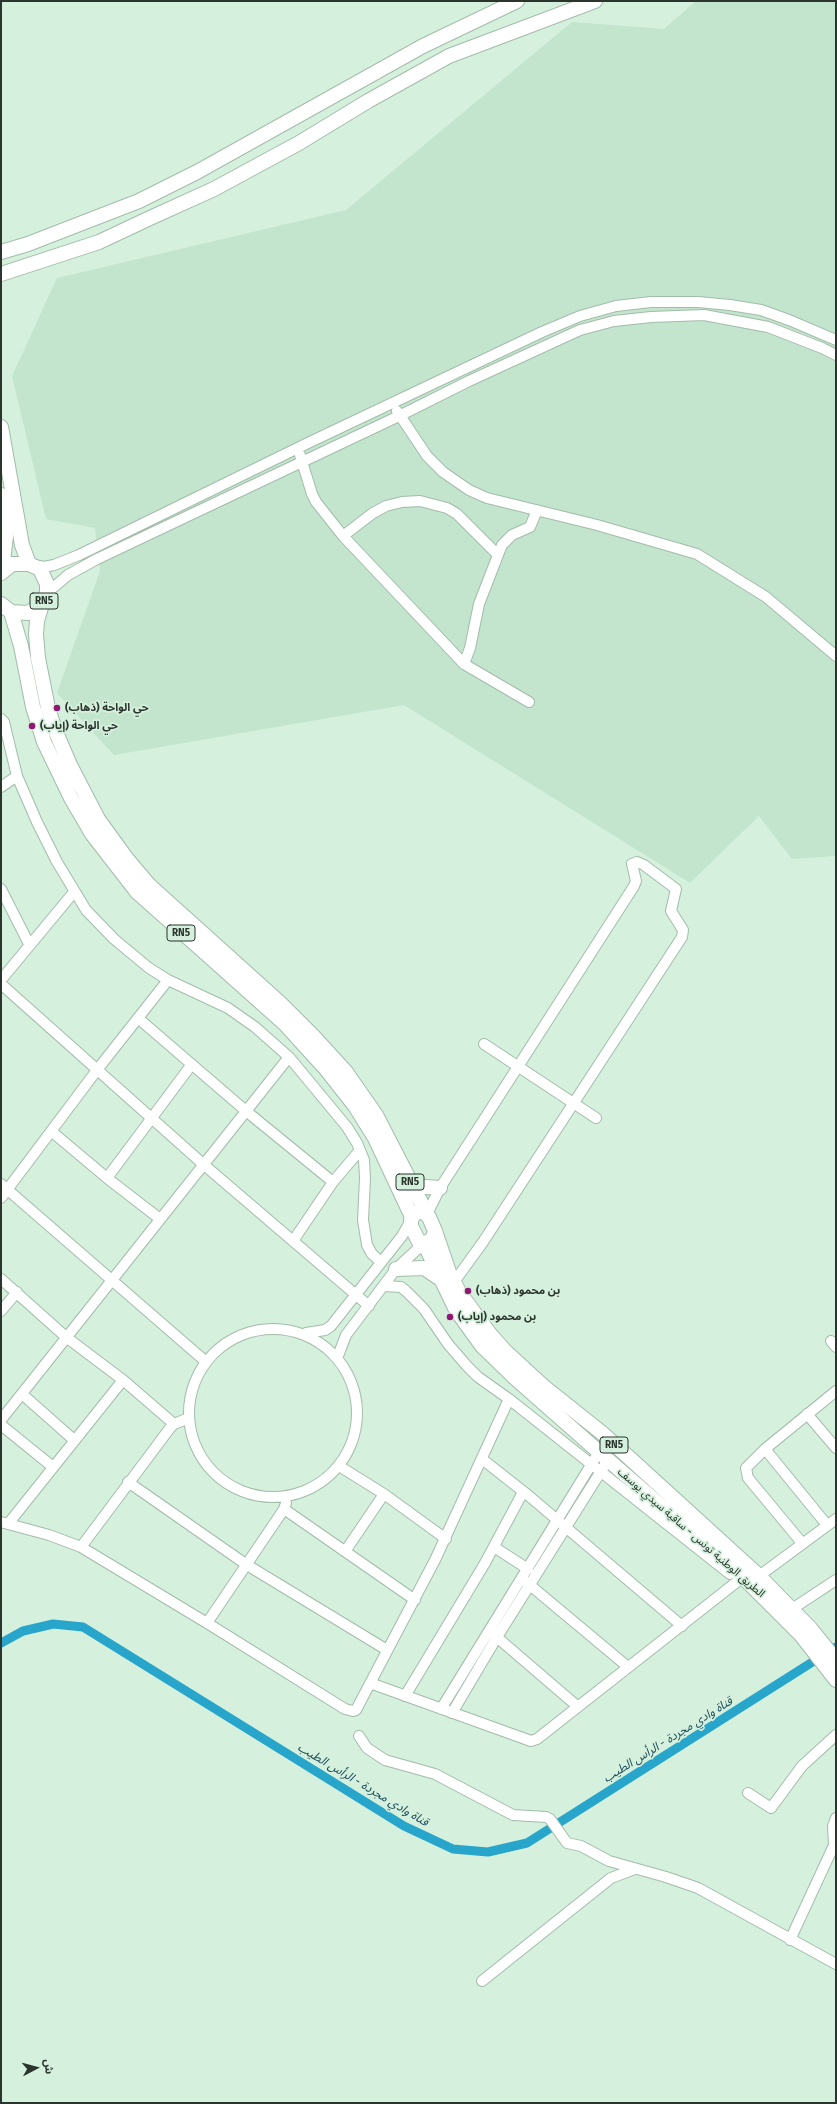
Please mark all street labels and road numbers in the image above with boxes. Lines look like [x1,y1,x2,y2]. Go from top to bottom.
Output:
road number: RN5 [30,593,58,609]
road number: RN5 [167,925,195,941]
road number: RN5 [396,1174,424,1190]
road number: RN5 [600,1437,628,1453]
street label: الطريق الوطنية تونس - ساقية سيدي يوسف [615,1466,767,1600]

